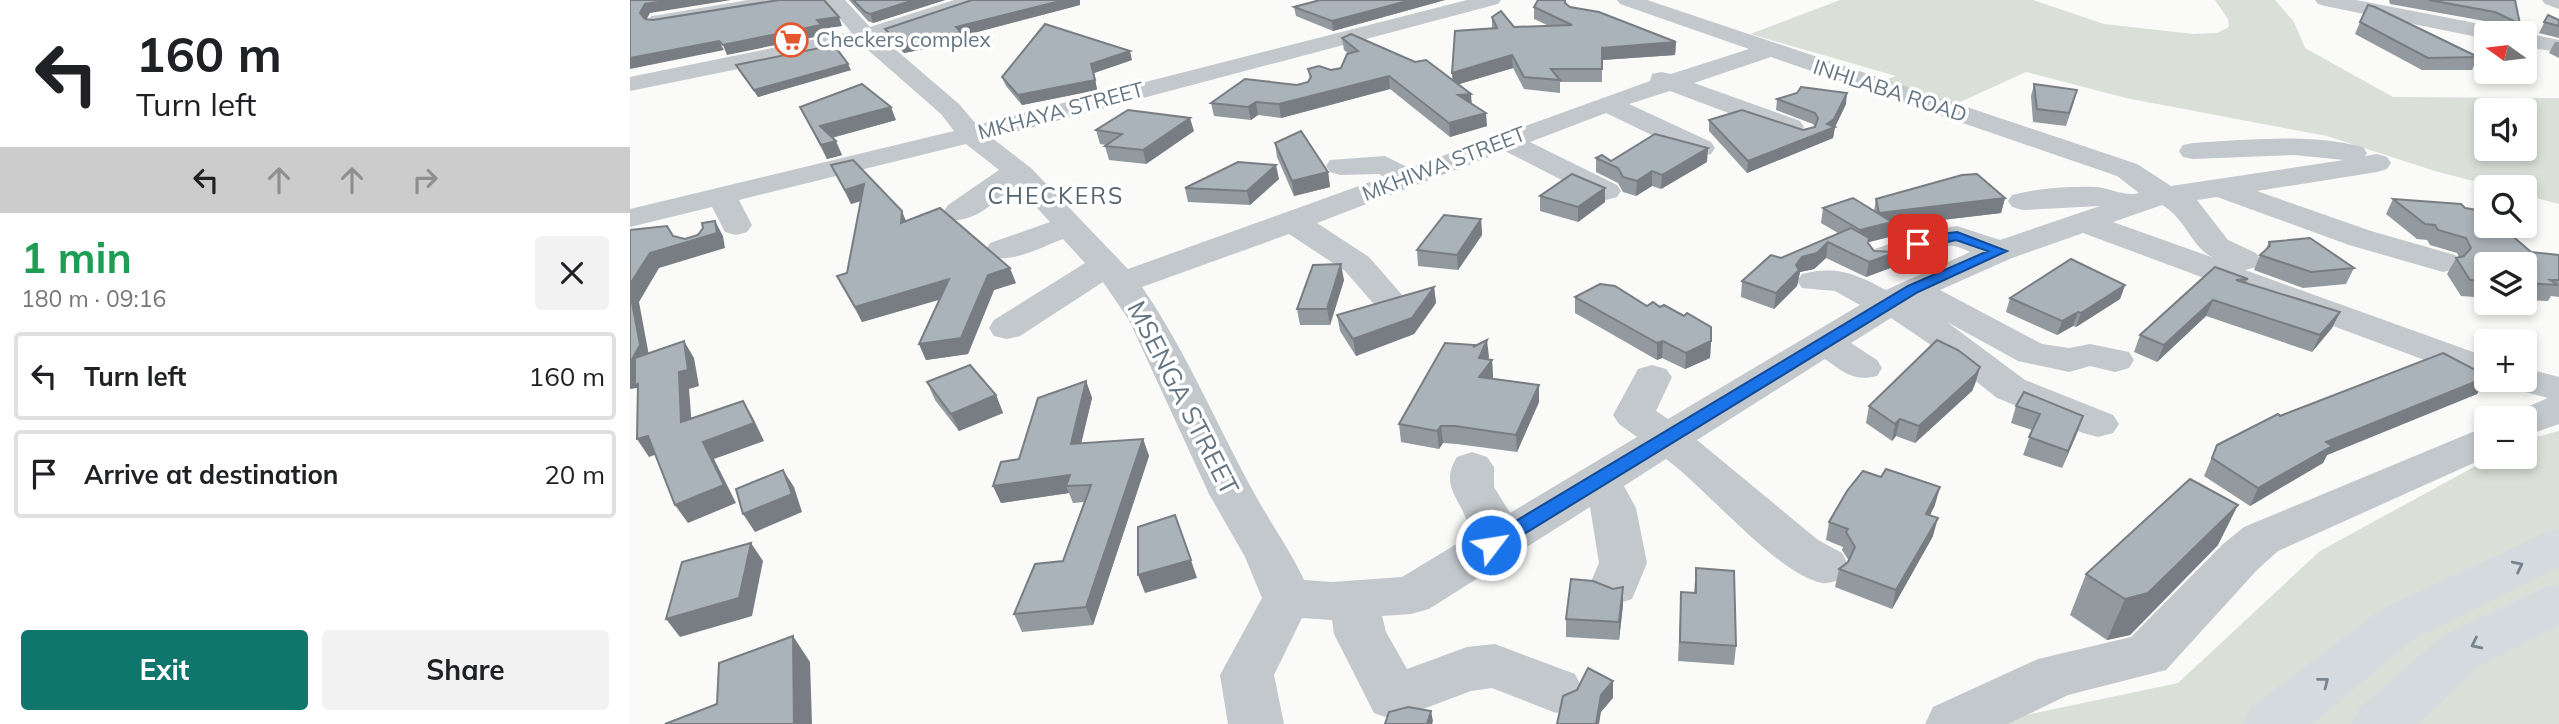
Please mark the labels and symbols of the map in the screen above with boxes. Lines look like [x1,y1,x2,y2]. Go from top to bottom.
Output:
supermarket icon: Checkers complex [772,21,810,59]
north arrow [2474,21,2538,84]
place label: Checkers complex [816,26,991,52]
street label: INHLABA ROAD [1810,53,1971,127]
street label: MKHAYA STREET [975,75,1147,145]
street label: MKHIWA STREET [1358,120,1529,206]
district label: CHECKERS [988,181,1124,210]
pin [1888,214,1948,274]
street label: MSENGA STREET [1120,295,1247,501]
position arrow [1454,508,1528,582]
one-way arrow [2511,560,2523,574]
one-way arrow [2471,635,2483,649]
one-way arrow [2317,677,2329,690]

